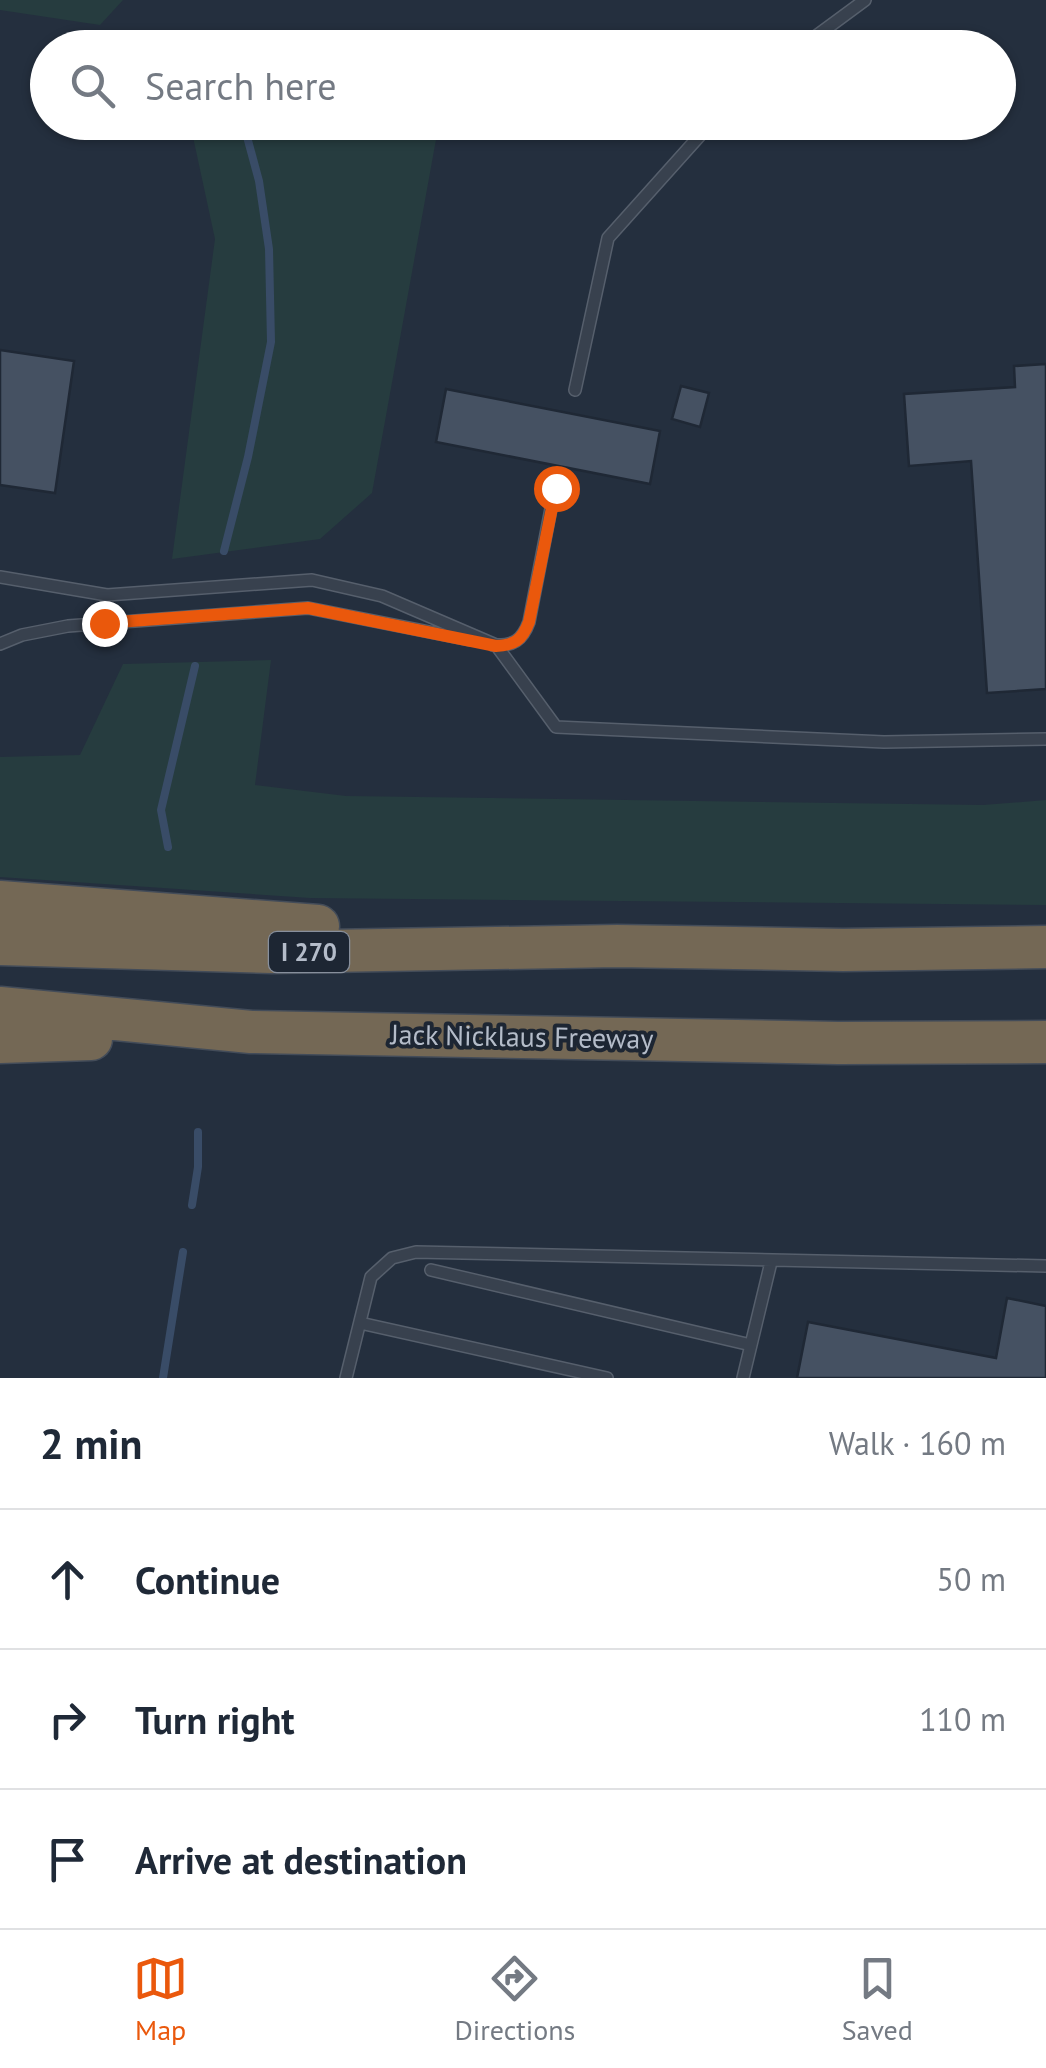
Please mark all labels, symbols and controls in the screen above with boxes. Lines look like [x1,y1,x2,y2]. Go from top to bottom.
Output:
search box [30,30,1016,140]
icon: search [65,58,120,113]
text: Search here [145,61,337,110]
route start [534,466,580,512]
route end [82,601,128,647]
road number: I 270 [269,932,349,972]
street label: Jack Nicklaus Freeway [389,1015,654,1057]
text: 2 min [40,1416,142,1471]
text: Walk · 160 m [829,1422,1006,1464]
icon: ahead [40,1552,95,1607]
text: Continue [135,1555,280,1604]
text: 50 m [937,1558,1006,1600]
icon: right [40,1692,95,1747]
text: Turn right [135,1695,295,1744]
text: 110 m [919,1698,1006,1740]
icon: arrive [40,1832,95,1887]
text: Arrive at destination [135,1835,467,1884]
tab: Map [133,1951,188,2048]
tab: Directions [454,1951,575,2048]
tab: Saved [842,1951,913,2048]

